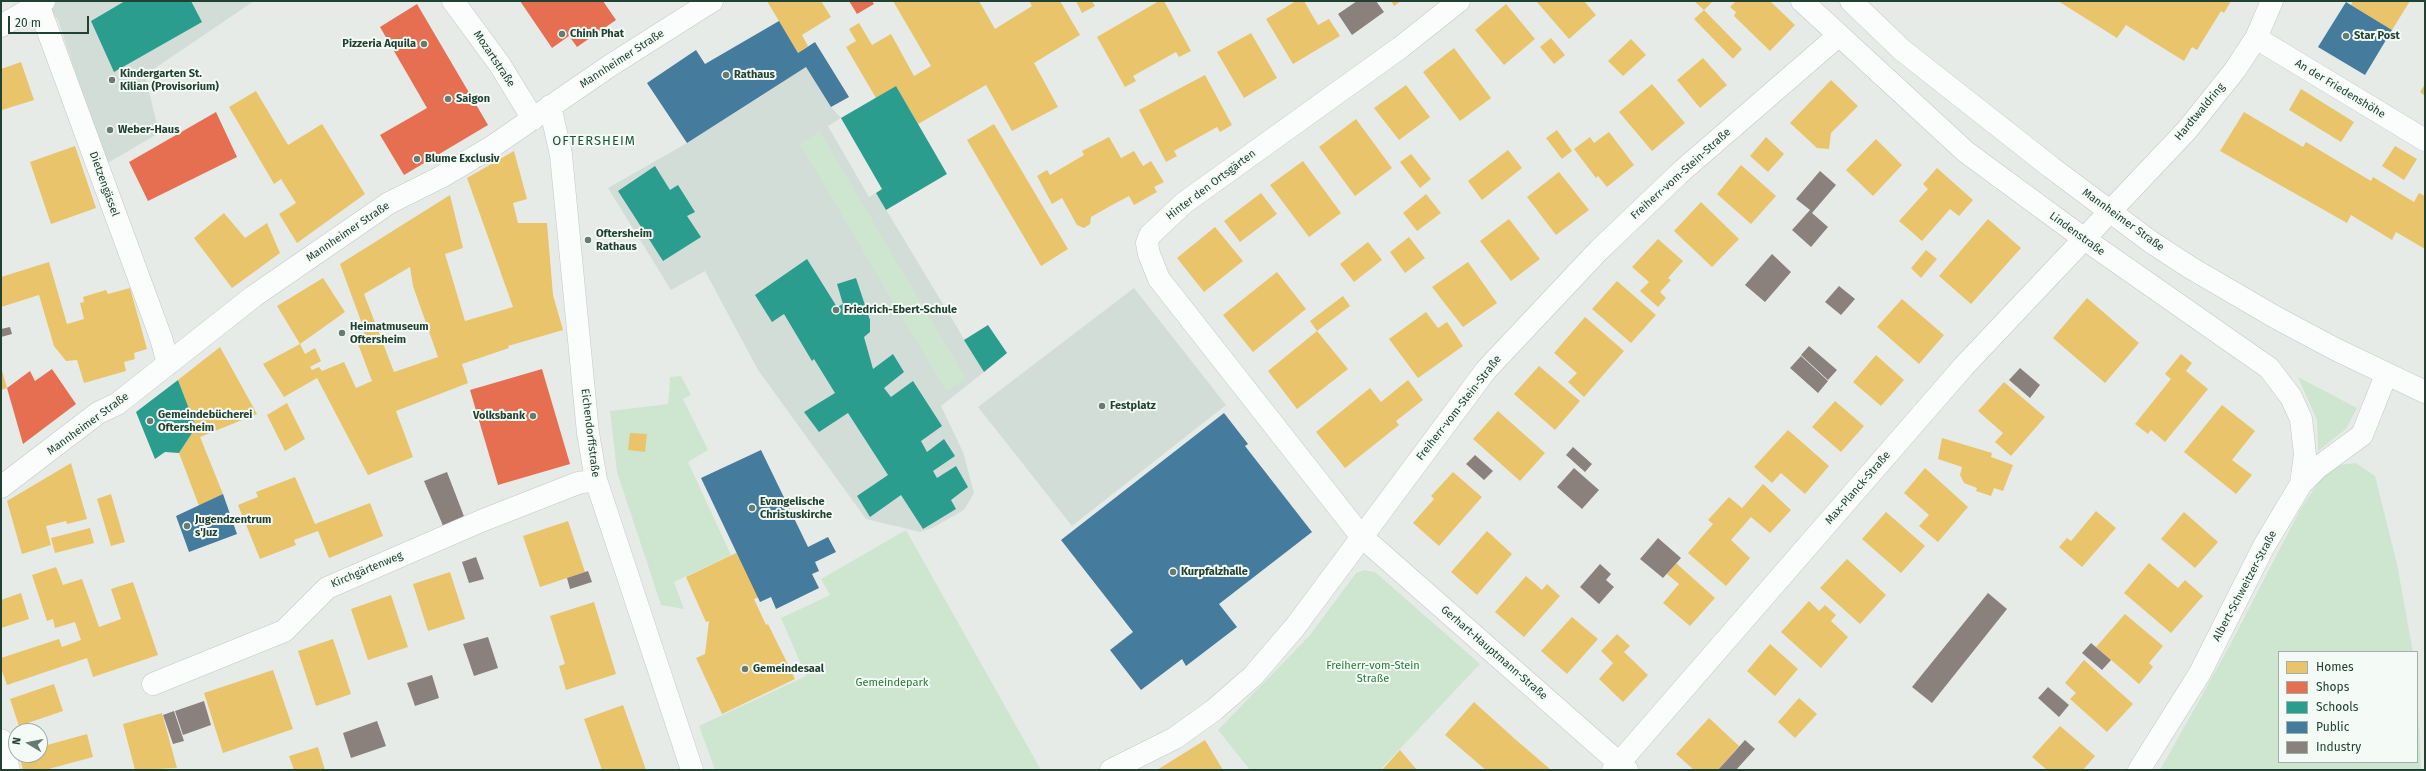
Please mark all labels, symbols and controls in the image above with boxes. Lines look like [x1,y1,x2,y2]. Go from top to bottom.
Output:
scale bar [10,8,91,34]
text: 20 m [15,16,41,30]
place label: Chinh Phat [570,27,624,41]
street label: Mannheimer Straße [577,27,667,91]
street label: Mozartstraße [470,28,518,90]
marker: Chinh Phat [557,29,567,39]
place label: Star Post [2354,29,2400,43]
marker: Star Post [2341,31,2351,41]
place label: Pizzeria Aquila [342,37,416,51]
marker: Pizzeria Aquila [419,39,429,49]
street label: An der Friedenshöhe [2292,57,2388,121]
place label: Kindergarten St. Kilian (Provisorium) [120,67,219,93]
place label: Rathaus [734,68,775,82]
marker: Rathaus [721,70,731,80]
marker: Kindergarten St. Kilian (Provisorium) [107,75,117,85]
street label: Hardtwaldring [2172,81,2228,143]
place label: Saigon [456,92,490,106]
marker: Saigon [443,94,453,104]
place label: Weber-Haus [118,123,179,137]
marker: Weber-Haus [105,125,115,135]
street label: Freiherr-vom-Stein-Straße [1628,126,1734,222]
district label: OFTERSHEIM [552,133,636,149]
street label: Hinter den Ortsgärten [1164,147,1258,223]
street label: Dietzengässel [86,150,122,218]
place label: Blume Exclusiv [425,152,499,166]
marker: Blume Exclusiv [412,154,422,164]
street label: Mannheimer Straße [2080,186,2166,254]
street label: Mannheimer Straße [304,199,392,265]
street label: Lindenstraße [2047,209,2107,259]
place label: Oftersheim Rathaus [596,227,652,253]
marker: Oftersheim Rathaus [583,235,593,245]
place label: Friedrich-Ebert-Schule [844,303,957,317]
marker: Friedrich-Ebert-Schule [831,305,841,315]
place label: Heimatmuseum Oftersheim [350,320,429,346]
marker: Heimatmuseum Oftersheim [337,328,347,338]
street label: Freiherr-vom-Stein-Straße [1414,353,1504,463]
street label: Eichendorffstraße [578,388,602,478]
street label: Mannheimer Straße [45,390,131,458]
place label: Festplatz [1110,399,1156,413]
marker: Festplatz [1097,401,1107,411]
place label: Gemeindebücherei Oftersheim [158,408,252,434]
place label: Volksbank [473,409,525,423]
marker: Volksbank [528,411,538,421]
marker: Gemeindebücherei Oftersheim [145,416,155,426]
street label: Max-Planck-Straße [1823,449,1893,527]
place label: Evangelische Christuskirche [760,495,832,521]
marker: Evangelische Christuskirche [747,503,757,513]
place label: Jugendzentrum s'Juz [195,513,271,539]
marker: Jugendzentrum s'Juz [182,521,192,531]
street label: Albert-Schweitzer-Straße [2210,528,2280,644]
street label: Kirchgärtenweg [329,549,405,591]
place label: Kurpfalzhalle [1181,565,1248,579]
marker: Kurpfalzhalle [1168,567,1178,577]
street label: Gerhart-Hauptmann-Straße [1438,603,1550,703]
legend [2278,651,2418,763]
park label: Freiherr-vom-Stein Straße [1326,659,1420,685]
text: Homes [2316,660,2354,674]
place label: Gemeindesaal [753,662,824,676]
marker: Gemeindesaal [740,664,750,674]
park label: Gemeindepark [856,676,928,690]
text: Shops [2316,680,2349,694]
text: Schools [2316,700,2358,714]
text: Public [2316,720,2349,734]
north arrow [8,723,48,763]
text: N [10,736,24,746]
text: Industry [2316,740,2361,754]

